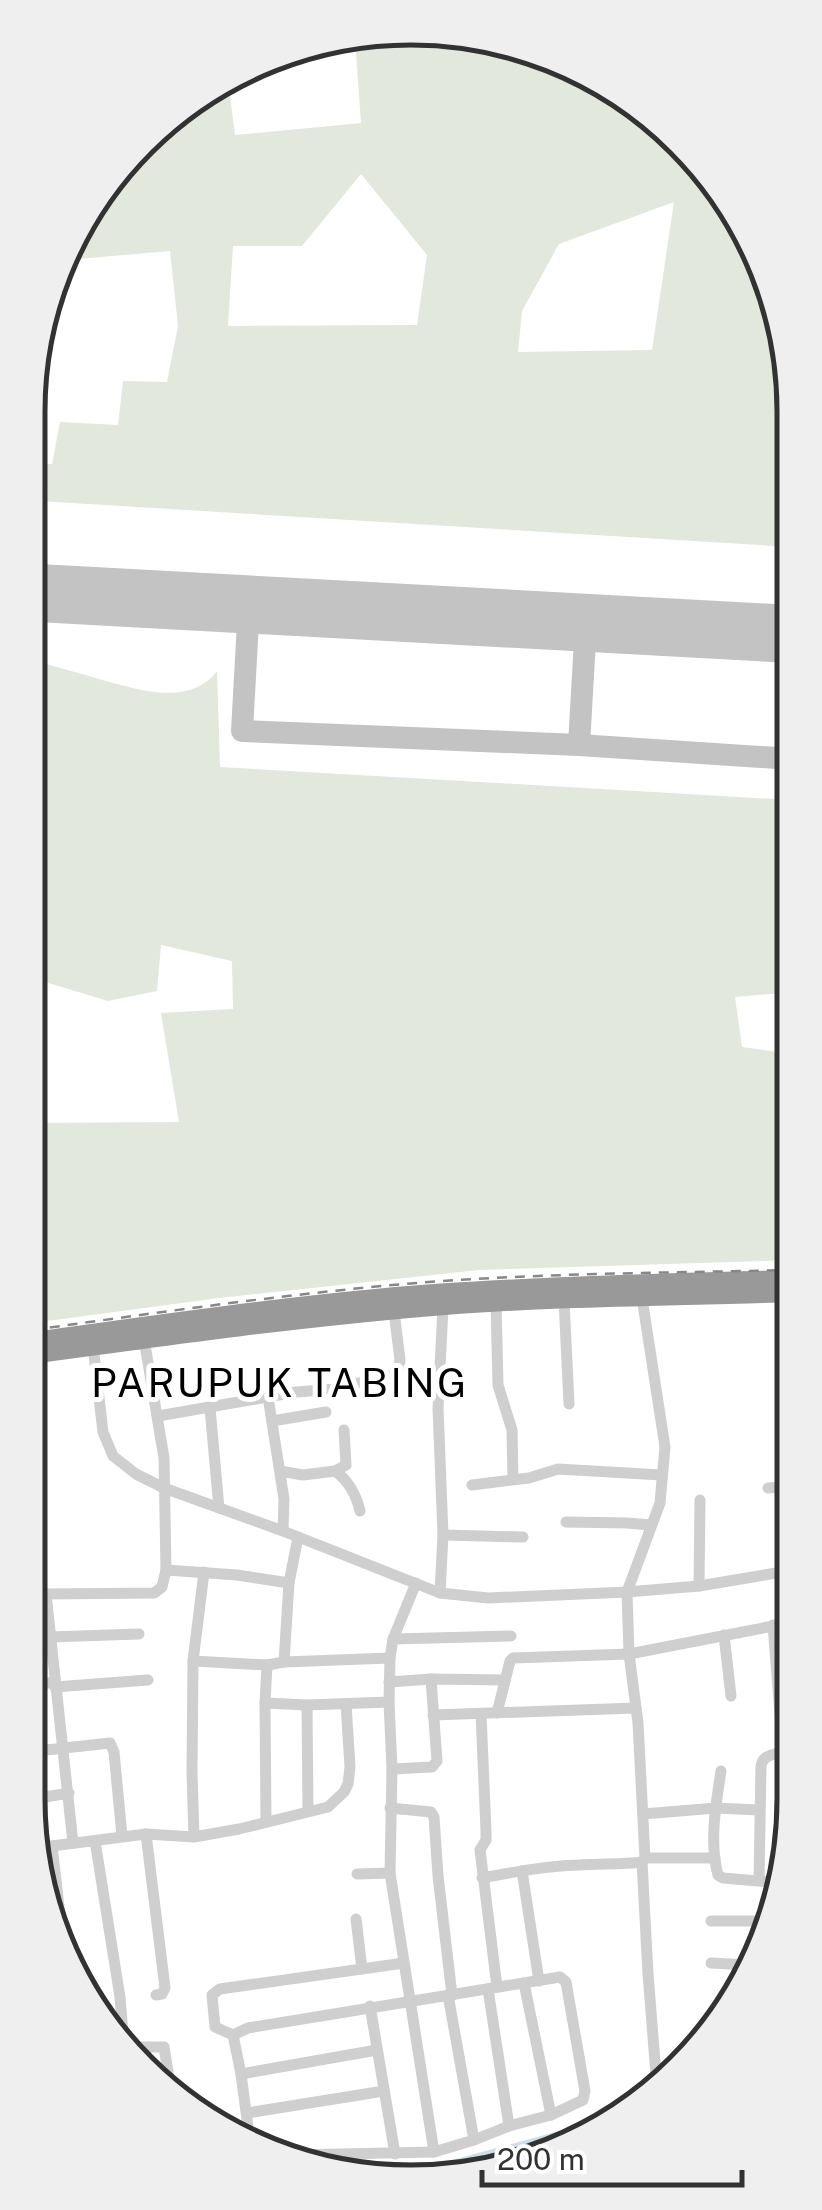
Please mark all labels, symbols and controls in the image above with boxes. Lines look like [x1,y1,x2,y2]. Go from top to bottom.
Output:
district label: PARUPUK TABING [91,1359,469,1406]
scale bar [482,2125,742,2187]
text: 200 m [497,2141,585,2177]

